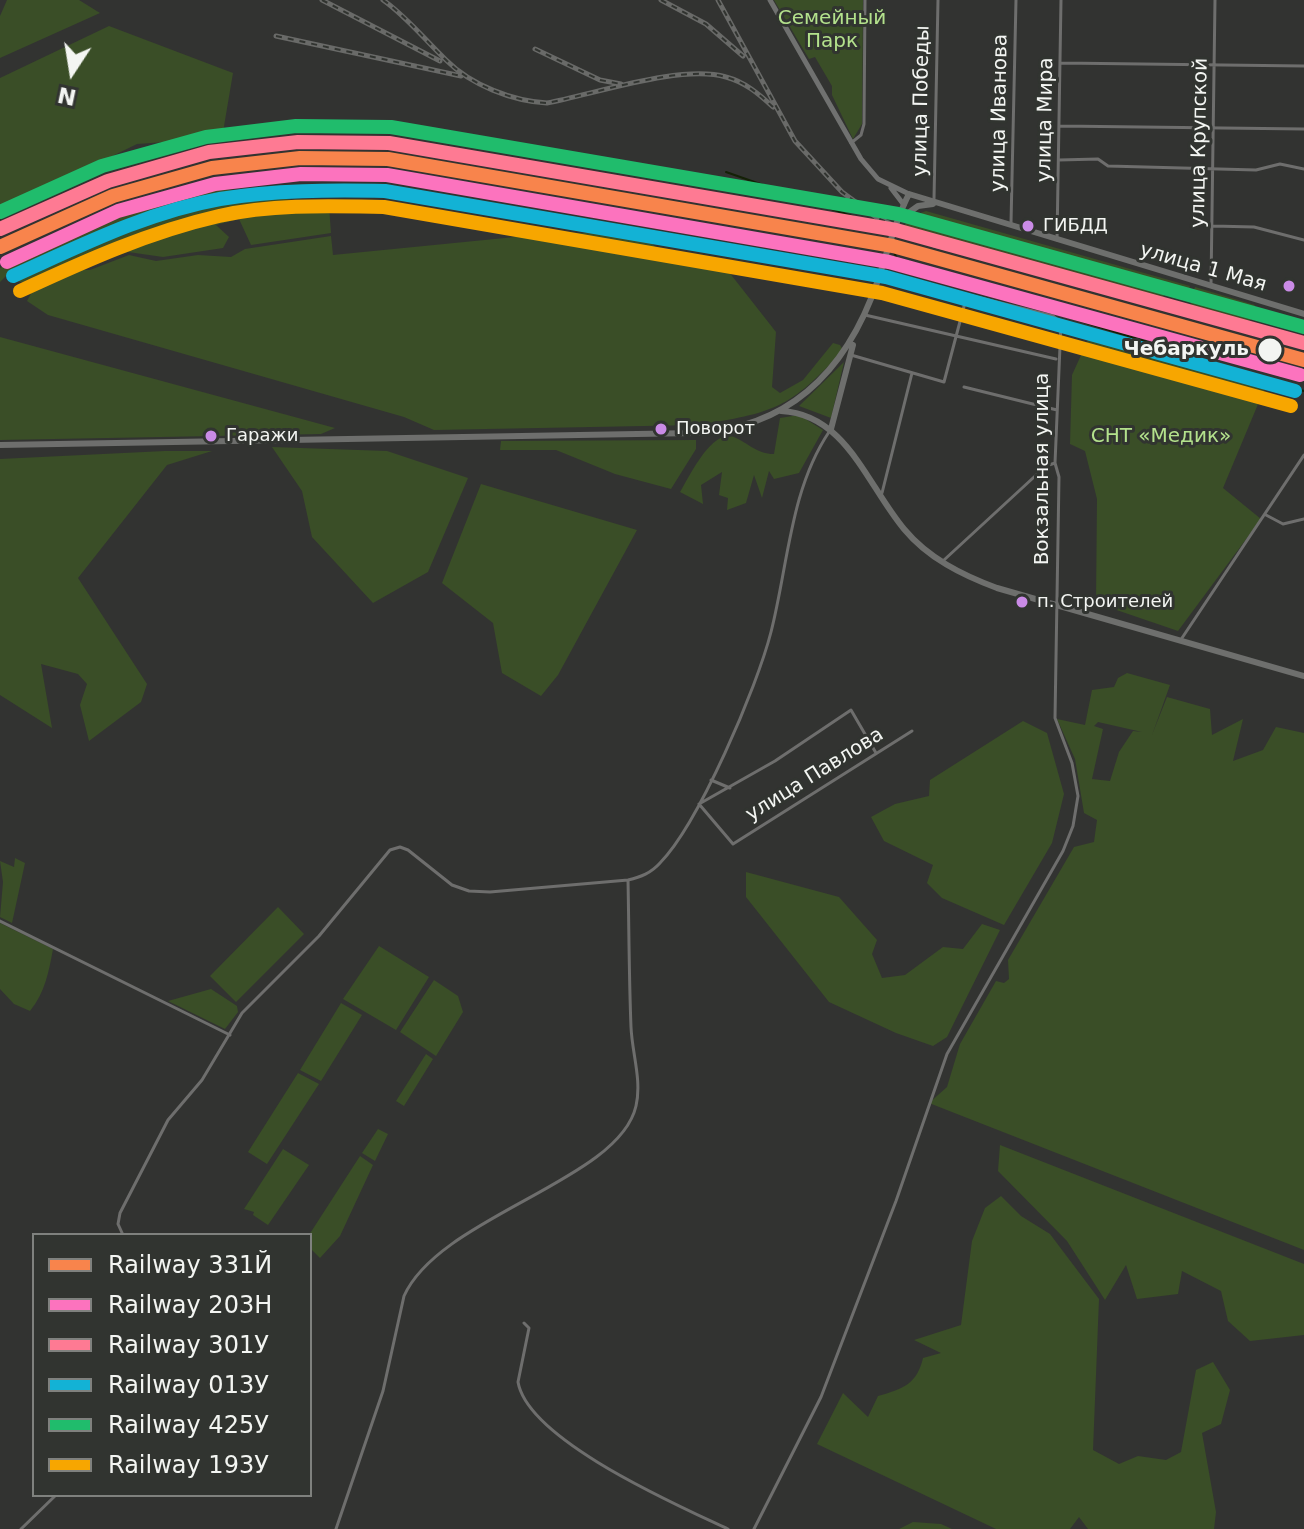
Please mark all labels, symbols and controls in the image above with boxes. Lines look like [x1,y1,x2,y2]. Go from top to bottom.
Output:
park label: Семейный Парк [778,7,886,54]
street label: улица Победы [909,25,935,177]
north arrow [32,32,112,112]
street label: улица Иванова [987,34,1013,192]
street label: улица Мира [1033,57,1059,183]
street label: улица Крупской [1187,58,1213,228]
text: N [55,82,79,110]
place label: ГИБДД [1043,215,1108,237]
marker: ГИБДД [1020,218,1036,234]
street label: улица 1 Мая [1137,238,1269,298]
unlabelled marker [1281,278,1297,294]
marker: Чебаркуль [1256,336,1284,364]
place label: Чебаркуль [1124,338,1249,362]
street label: Вокзальная улица [1031,373,1055,565]
place label: Поворот [676,418,755,440]
marker: Поворот [653,421,669,437]
place label: Гаражи [226,425,298,447]
park label: СНТ «Медик» [1091,425,1231,449]
marker: Гаражи [203,428,219,444]
place label: п. Строителей [1037,591,1173,613]
marker: п. Строителей [1014,594,1030,610]
street label: улица Павлова [742,723,888,827]
legend [32,1233,312,1497]
text: Railway 331Й [108,1251,272,1279]
text: Railway 203Н [108,1291,272,1319]
text: Railway 301У [108,1331,269,1359]
text: Railway 013У [108,1371,269,1399]
text: Railway 425У [108,1411,269,1439]
text: Railway 193У [108,1451,269,1479]

